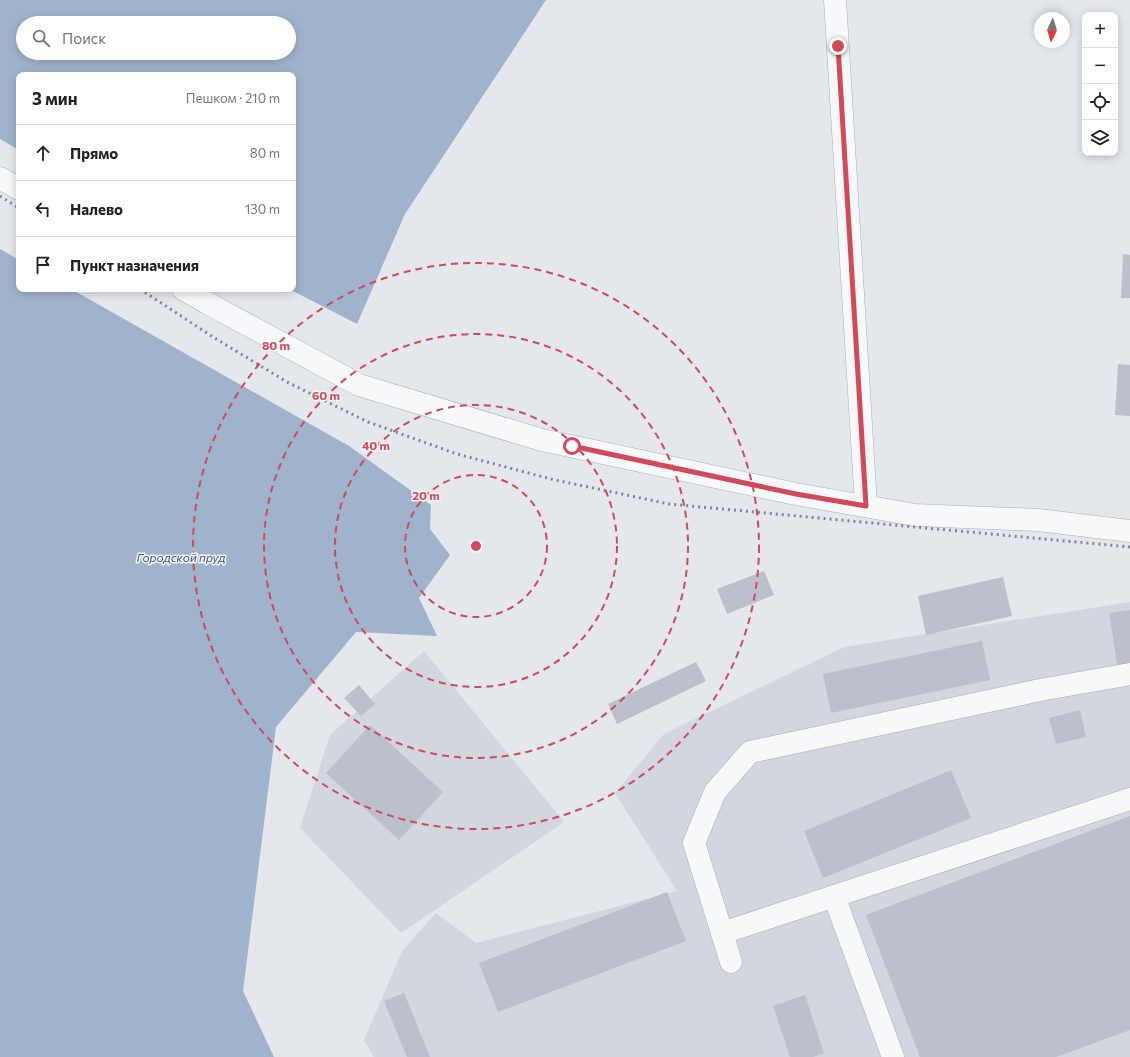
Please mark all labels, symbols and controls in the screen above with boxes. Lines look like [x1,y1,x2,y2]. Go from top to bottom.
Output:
north arrow [1034,12,1070,48]
map controls [1082,12,1118,156]
button: + [1082,12,1118,48]
search box [16,16,296,60]
icon: search [30,27,52,49]
text: Поиск [62,29,106,47]
route end [829,37,847,55]
button: − [1082,48,1118,84]
button: locate [1082,84,1118,120]
text: 3 мин [32,88,78,109]
text: Пешком · 210 m [186,90,280,106]
button: layers [1082,120,1118,156]
icon: ahead [32,142,54,164]
text: Прямо [70,144,118,162]
text: 80 m [250,145,280,161]
icon: left [32,198,54,220]
text: Налево [70,200,123,218]
text: 130 m [245,201,280,217]
icon: arrive [32,254,54,276]
text: Пункт назначения [70,256,199,274]
text: 80 m [262,338,290,352]
text: 60 m [312,388,340,402]
route start [563,437,581,455]
text: 40 m [362,438,390,452]
text: 20 m [412,488,440,502]
centre of rings [469,539,483,553]
water label: Городской пруд [137,550,225,564]

